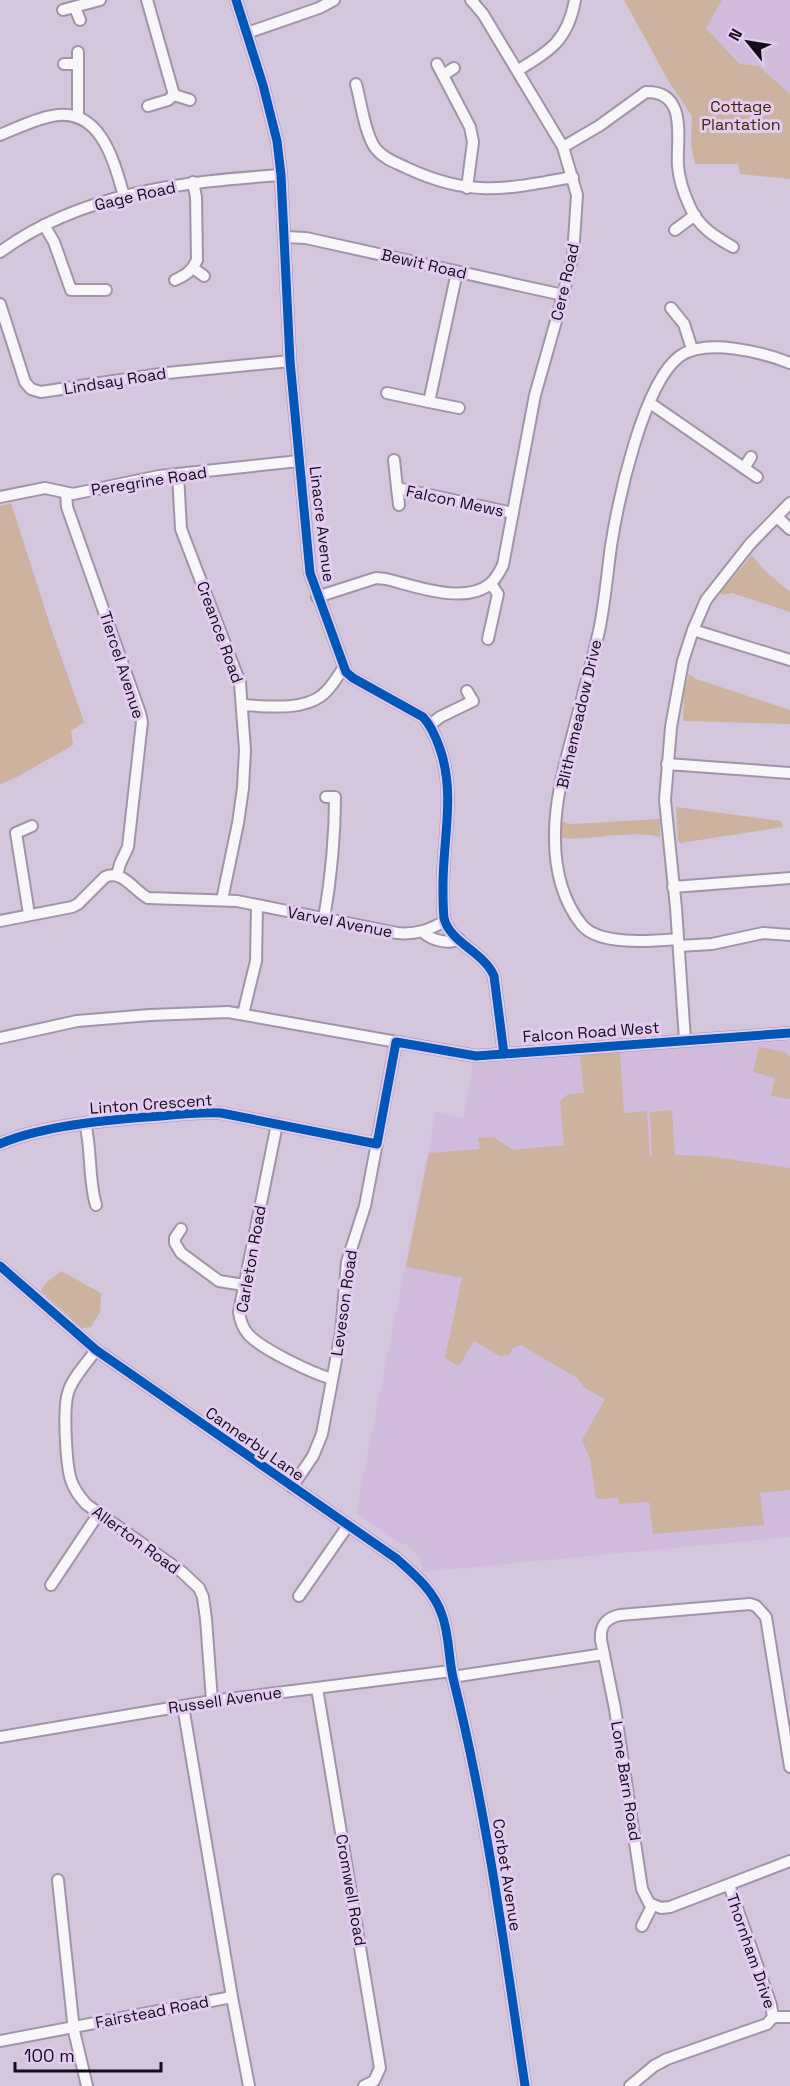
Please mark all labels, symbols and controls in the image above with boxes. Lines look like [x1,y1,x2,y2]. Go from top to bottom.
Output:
north arrow [718,12,778,72]
text: N [724,25,747,45]
park label: Cottage Plantation [701,96,781,135]
street label: Gage Road [92,176,178,216]
street label: Cere Road [546,241,584,323]
street label: Bewit Road [379,244,469,284]
street label: Lindsay Road [62,363,168,399]
street label: Peregrine Road [90,461,208,501]
street label: Linacre Avenue [304,465,340,583]
street label: Falcon Mews [404,480,506,522]
street label: Creance Road [192,578,248,686]
street label: Tiercel Avenue [95,609,149,721]
street label: Blithemeadow Drive [552,637,606,791]
street label: Varvel Avenue [286,902,394,942]
street label: Falcon Road West [522,1017,660,1047]
street label: Linton Crescent [89,1089,213,1119]
street label: Carleton Road [231,1204,271,1314]
street label: Leveson Road [326,1249,362,1357]
street label: Cannerby Lane [201,1402,309,1486]
street label: Allerton Road [88,1501,184,1579]
street label: Russell Avenue [167,1682,283,1718]
street label: Lone Barn Road [606,1720,646,1842]
street label: Corbet Avenue [488,1817,526,1933]
street label: Cromwell Road [331,1833,371,1947]
street label: Thornham Drive [722,1891,780,2011]
street label: Fairstead Road [94,1991,210,2033]
scale bar [15,2035,160,2073]
text: 100 m [24,2044,75,2067]

